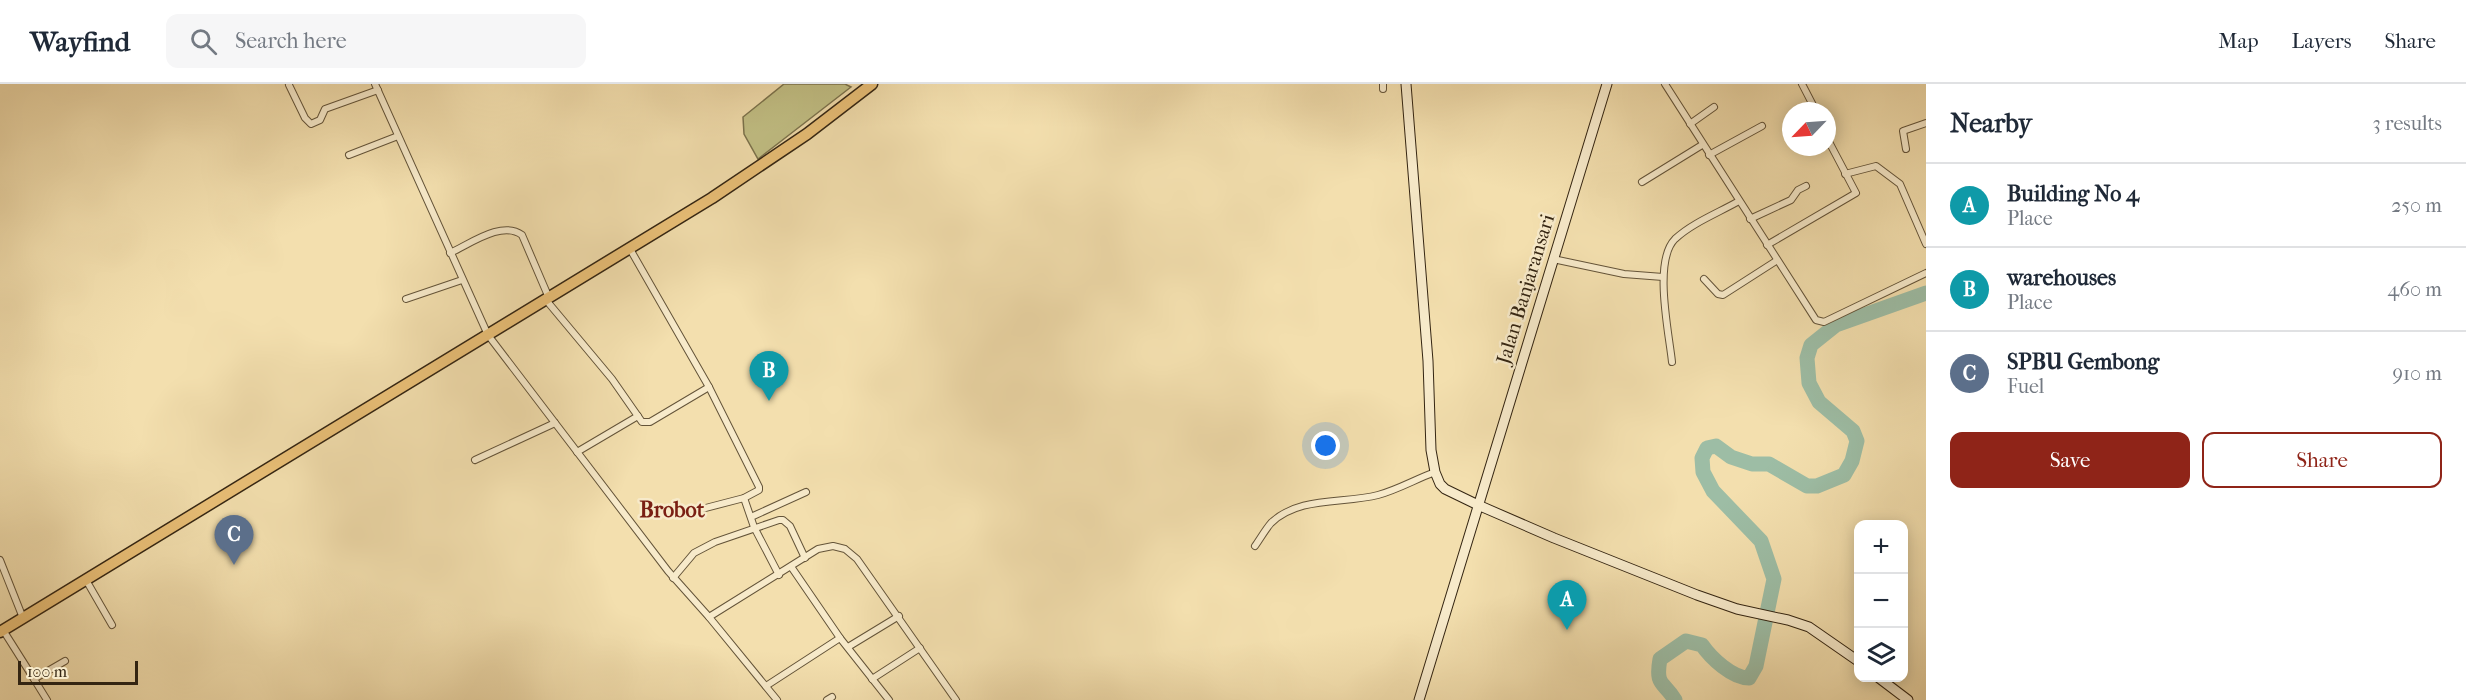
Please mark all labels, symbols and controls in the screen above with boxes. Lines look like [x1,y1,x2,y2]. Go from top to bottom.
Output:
search box [166,14,586,68]
text: Wayfind [30,25,130,58]
icon: search [187,25,220,58]
text: Search here [235,28,347,54]
text: Map [2218,29,2259,53]
text: Layers [2292,29,2351,53]
text: Share [2384,29,2436,53]
north arrow [1782,102,1836,156]
text: Nearby [1950,108,2032,139]
text: 3 results [2373,112,2442,135]
text: Building No 4 [2007,181,2139,207]
text: A [1963,194,1976,217]
text: 250 m [2391,194,2442,217]
text: Place [2007,207,2053,230]
street label: Jalan Banjaransari [1491,211,1559,369]
text: warehouses [2007,265,2116,291]
text: B [1963,278,1976,301]
text: 460 m [2387,278,2442,301]
text: Place [2007,291,2053,314]
text: SPBU Gembong [2007,349,2159,375]
pin: B [750,352,788,401]
text: C [1963,362,1976,385]
text: 910 m [2393,362,2442,385]
text: Fuel [2007,375,2044,398]
your location [1311,431,1340,460]
button: Save [1950,432,2190,488]
button: Share [2202,432,2442,488]
district label: Brobot [639,497,706,523]
pin: C [214,516,254,565]
map controls [1854,520,1908,682]
button: + [1854,520,1908,574]
button: − [1854,574,1908,628]
pin: A [1548,580,1586,630]
button: layers [1854,628,1908,682]
scale bar [18,658,138,686]
text: 100 m [27,662,67,681]

